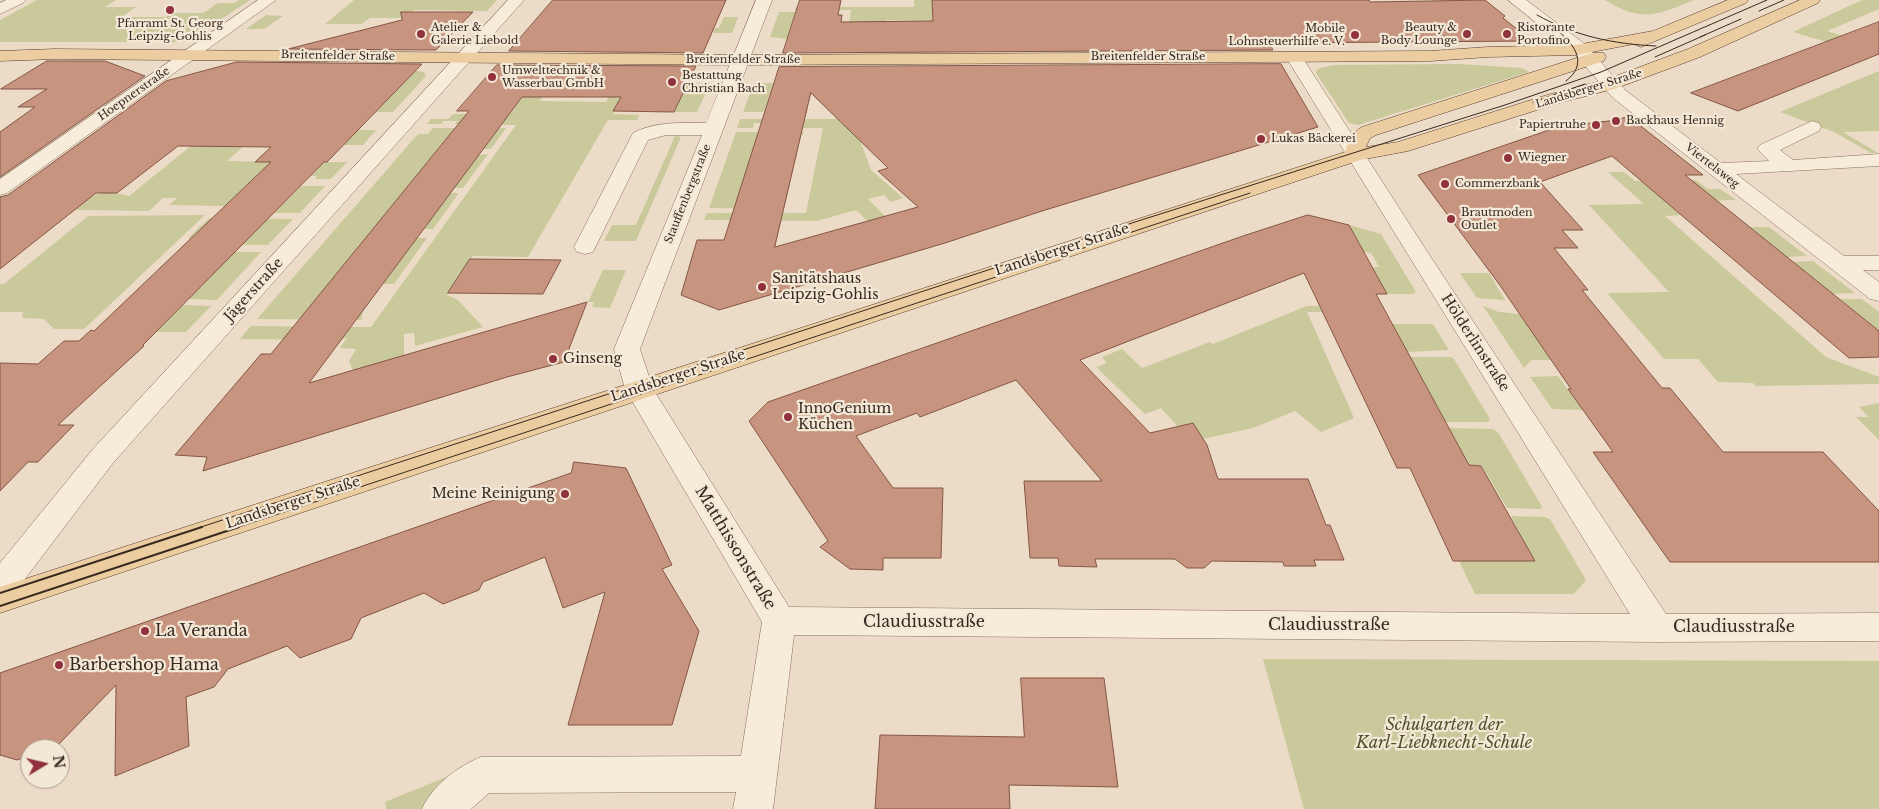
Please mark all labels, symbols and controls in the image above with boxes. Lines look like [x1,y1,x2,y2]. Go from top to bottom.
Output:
marker: Pfarramt St. Georg Leipzig-Gohlis [164,4,176,16]
place label: Pfarramt St. Georg Leipzig-Gohlis [117,17,223,43]
place label: Atelier & Galerie Liebold [431,21,518,47]
place label: Beauty & Body Lounge [1381,21,1457,47]
place label: Ristorante Portofino [1517,21,1575,47]
place label: Mobile Lohnsteuerhilfe e. V. [1229,22,1345,48]
marker: Atelier & Galerie Liebold [415,28,427,40]
marker: Beauty & Body Lounge [1461,28,1473,40]
marker: Ristorante Portofino [1501,28,1513,40]
marker: Mobile Lohnsteuerhilfe e. V. [1349,29,1361,41]
street label: Breitenfelder Straße [281,48,395,64]
street label: Breitenfelder Straße [1091,50,1205,64]
street label: Breitenfelder Straße [686,53,800,67]
street label: Hoepnerstraße [96,64,172,124]
place label: Umwelttechnik & Wasserbau GmbH [502,64,604,90]
street label: Landsberger Straße [1534,67,1644,111]
place label: Bestattung Christian Bach [682,69,765,95]
marker: Umwelttechnik & Wasserbau GmbH [486,71,498,83]
marker: Bestattung Christian Bach [666,76,678,88]
place label: Backhaus Hennig [1626,114,1724,128]
marker: Backhaus Hennig [1610,115,1622,127]
place label: Papiertruhe [1519,118,1586,132]
marker: Papiertruhe [1590,119,1602,131]
place label: Lukas Bäckerei [1271,132,1356,146]
marker: Lukas Bäckerei [1255,133,1267,145]
street label: Viertelsweg [1682,141,1742,191]
street label: Stauffenbergstraße [662,142,714,246]
place label: Wiegner [1518,151,1567,165]
marker: Wiegner [1502,152,1514,164]
place label: Commerzbank [1455,177,1540,191]
marker: Commerzbank [1439,178,1451,190]
place label: Brautmoden Outlet [1461,206,1533,232]
marker: Brautmoden Outlet [1445,213,1457,225]
street label: Landsberger Straße [993,220,1131,280]
street label: Jägerstraße [221,255,287,325]
place label: Sanitätshaus Leipzig-Gohlis [772,271,878,304]
marker: Sanitätshaus Leipzig-Gohlis [756,281,768,293]
street label: Hölderlinstraße [1437,291,1513,395]
street label: Landsberger Straße [609,346,747,406]
place label: Ginseng [563,351,622,367]
marker: Ginseng [547,353,559,365]
place label: InnoGenium Küchen [798,401,891,434]
marker: InnoGenium Küchen [782,411,794,423]
street label: Landsberger Straße [224,473,362,533]
street label: Matthissonstraße [691,483,779,613]
place label: Meine Reinigung [432,486,555,502]
marker: Meine Reinigung [559,488,571,500]
street label: Claudiusstraße [863,612,985,632]
street label: Claudiusstraße [1268,615,1390,635]
street label: Claudiusstraße [1673,617,1795,637]
place label: La Veranda [155,621,248,641]
marker: La Veranda [139,625,151,637]
place label: Barbershop Hama [69,655,219,675]
marker: Barbershop Hama [53,659,65,671]
park label: Schulgarten der Karl-Liebknecht-Schule [1356,715,1532,753]
north arrow [20,739,70,789]
text: N [49,754,69,770]

